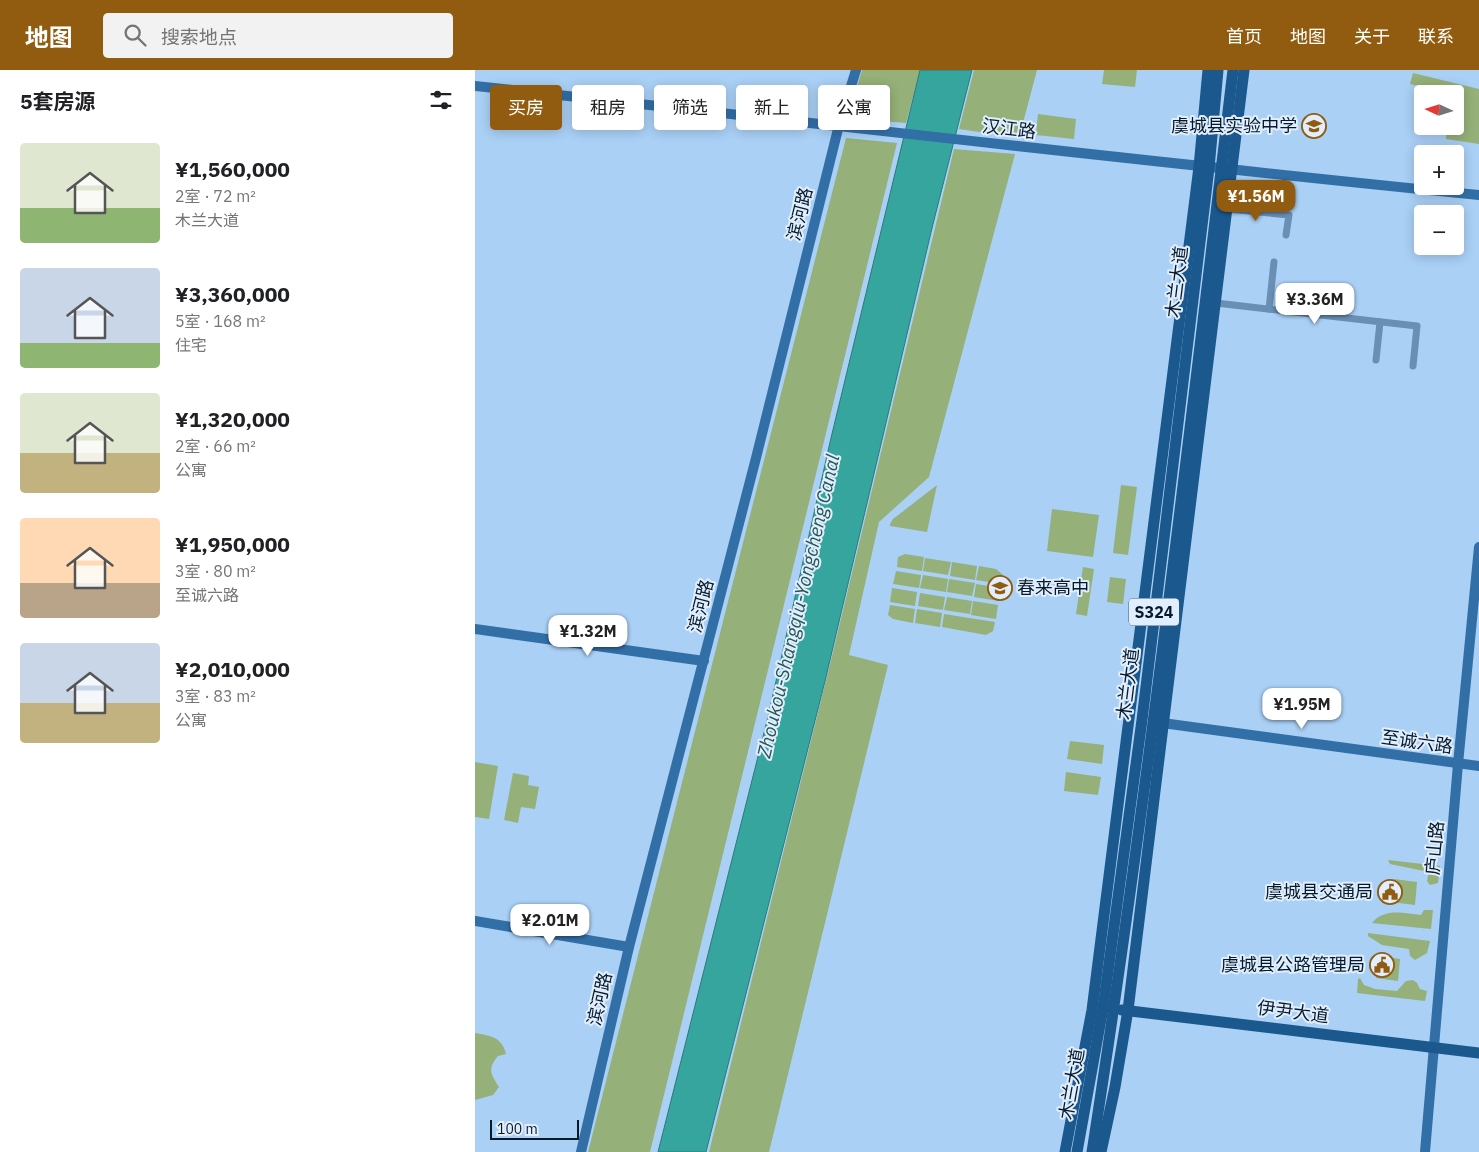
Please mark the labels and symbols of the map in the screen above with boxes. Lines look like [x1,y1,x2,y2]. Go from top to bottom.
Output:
north arrow [1414,85,1464,135]
school or university icon: 虞城县实验中学 [1301,113,1327,139]
street label: 汉江路 [981,114,1037,143]
place label: 虞城县实验中学 [1171,114,1297,137]
pin: ¥1.56M [1215,180,1297,222]
street label: 滨河路 [782,185,817,243]
street label: 木兰大道 [1161,245,1192,319]
pin: ¥3.36M [1274,282,1356,325]
water label: Zhoukou-Shangqiu-Yongcheng Canal [751,452,845,761]
school or university icon: 春来高中 [987,575,1013,601]
place label: 春来高中 [1017,576,1089,599]
street label: 滨河路 [683,577,718,635]
road number: S324 [1129,598,1179,626]
pin: ¥1.32M [547,614,629,657]
street label: 木兰大道 [1112,647,1143,721]
pin: ¥1.95M [1261,688,1343,730]
street label: 至诚六路 [1380,725,1454,758]
street label: 庐山路 [1421,820,1448,876]
public building icon: 虞城县交通局 [1377,879,1403,905]
place label: 虞城县交通局 [1265,880,1373,903]
pin: ¥2.01M [509,904,591,946]
public building icon: 虞城县公路管理局 [1369,952,1395,978]
place label: 虞城县公路管理局 [1221,953,1365,976]
street label: 滨河路 [582,970,617,1028]
street label: 伊尹大道 [1256,996,1330,1027]
street label: 木兰大道 [1054,1046,1089,1121]
scale bar [490,1117,579,1140]

